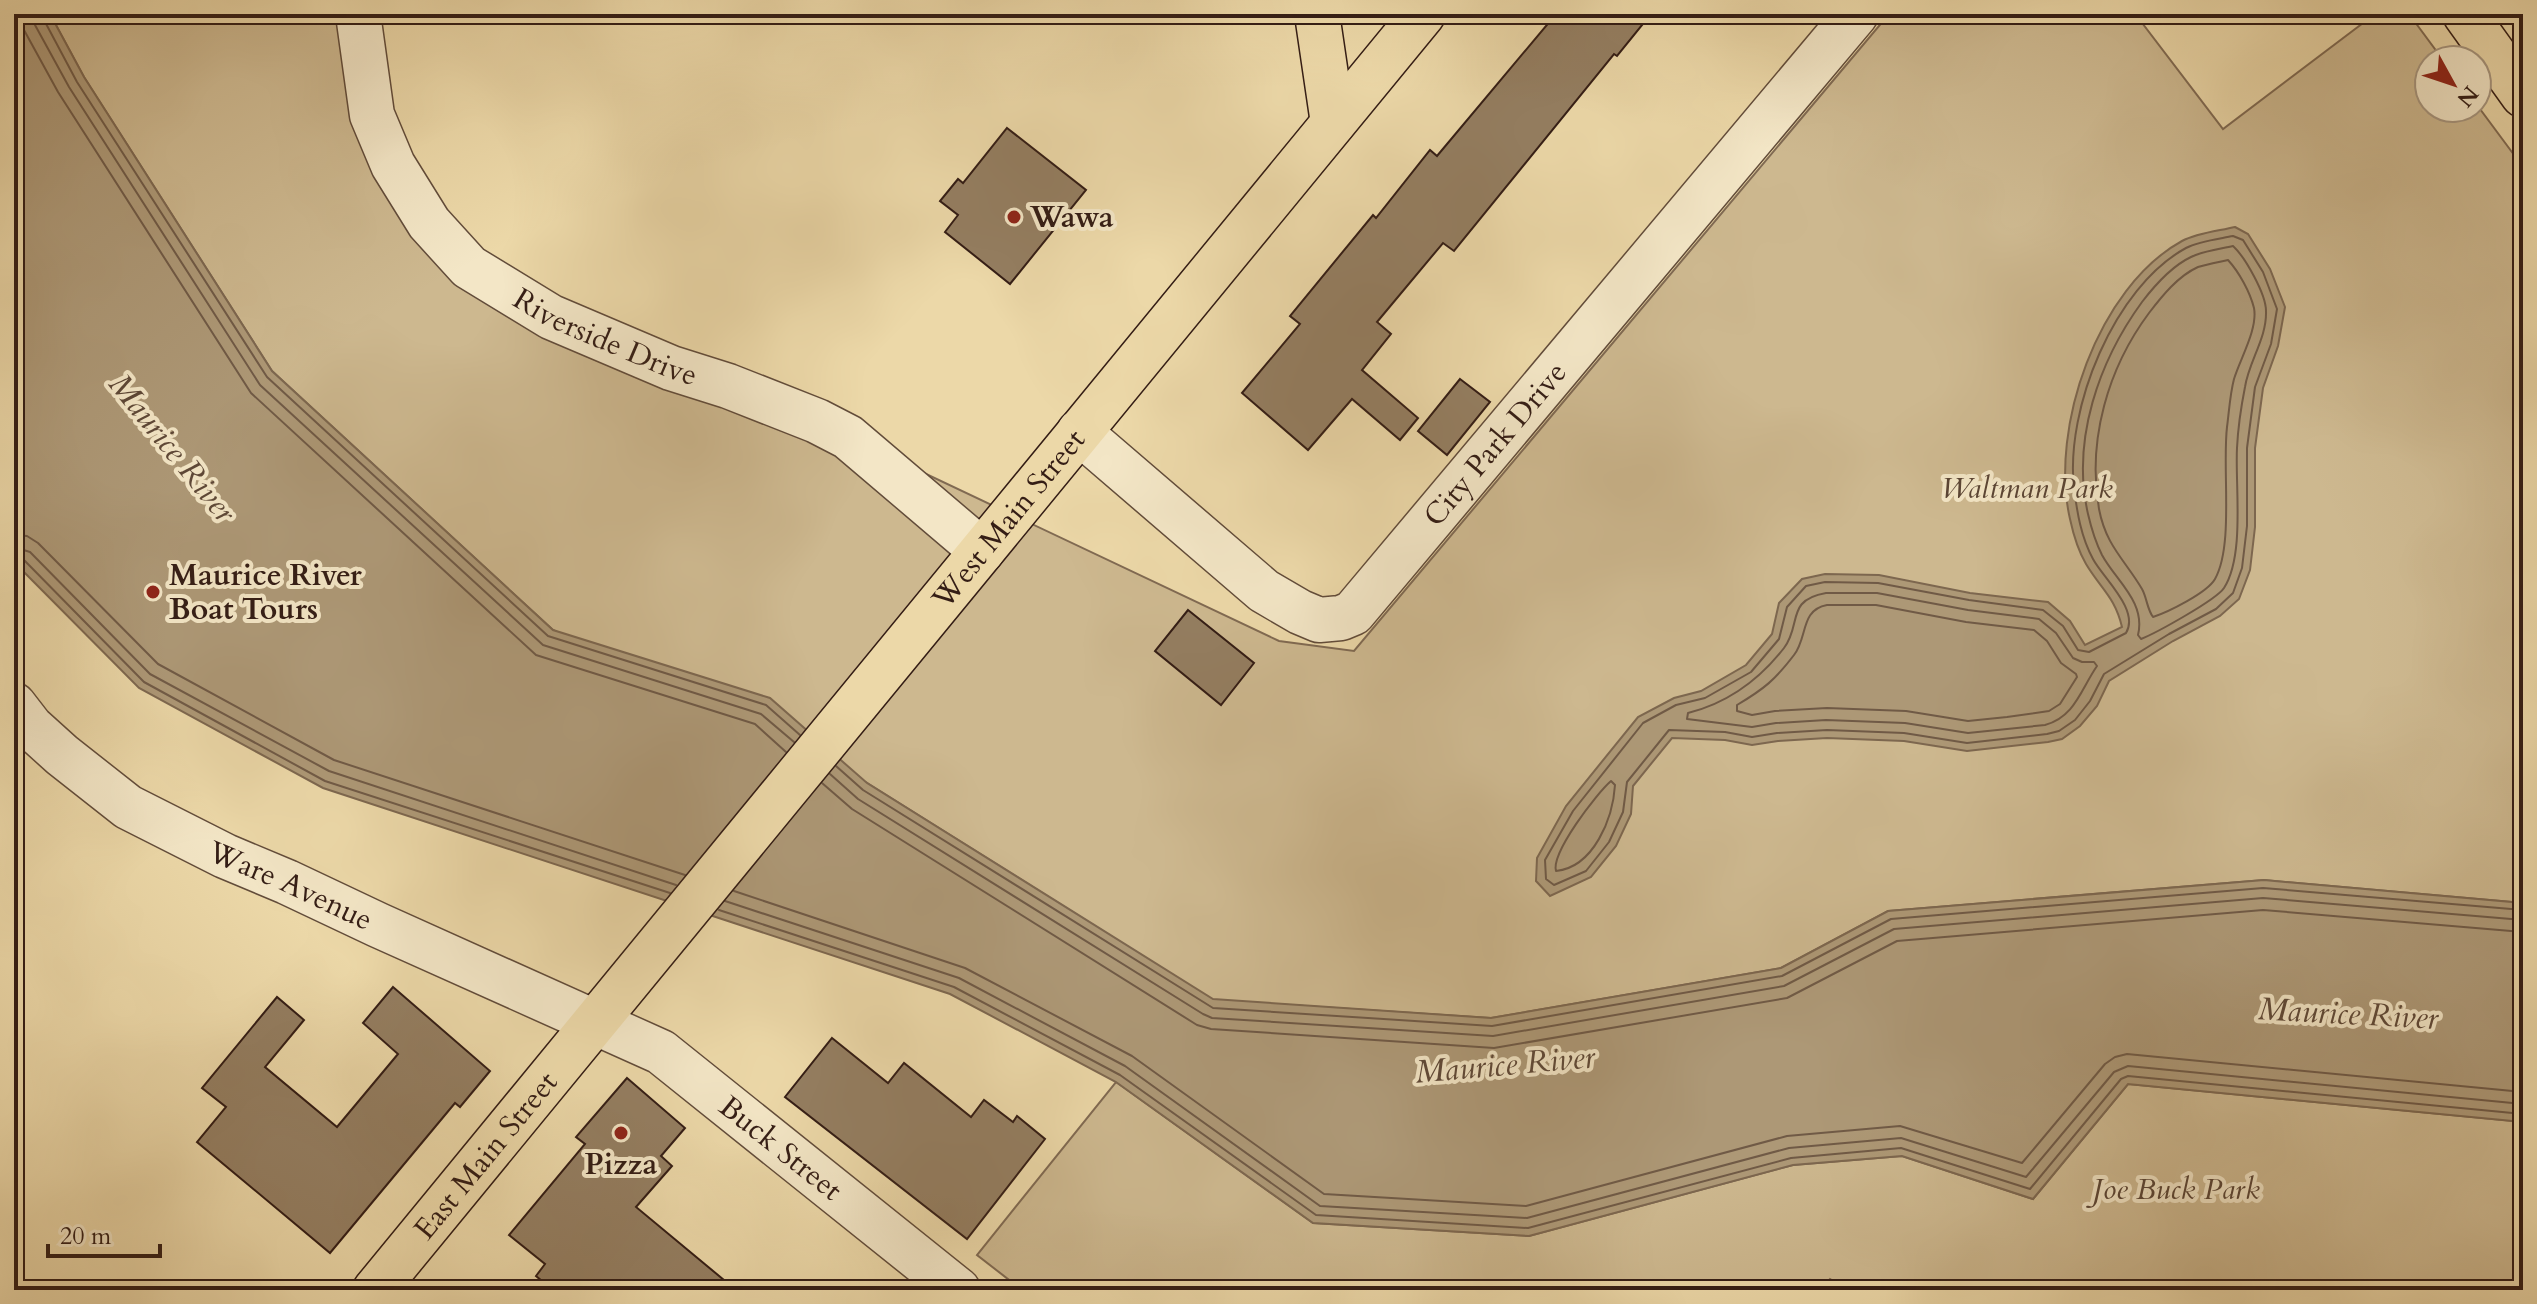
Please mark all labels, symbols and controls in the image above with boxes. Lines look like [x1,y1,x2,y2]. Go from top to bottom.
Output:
north arrow [2413,44,2493,124]
text: N [2450,79,2485,113]
place label: Wawa [1029,197,1114,238]
marker: Wawa [1005,208,1023,226]
street label: Riverside Drive [505,278,702,396]
street label: City Park Drive [1414,353,1576,535]
water label: Maurice River [98,364,247,533]
street label: West Main Street [922,420,1095,618]
park label: Waltman Park [1941,468,2113,509]
place label: Maurice River Boat Tours [169,555,363,630]
marker: Maurice River Boat Tours [144,583,162,601]
street label: Ware Avenue [201,830,379,940]
water label: Maurice River [2257,987,2441,1041]
water label: Maurice River [1413,1035,1598,1095]
street label: East Main Street [404,1063,567,1248]
street label: Buck Street [711,1086,851,1210]
marker: Pizza [612,1124,630,1142]
place label: Pizza [585,1144,657,1185]
park label: Joe Buck Park [2085,1169,2260,1210]
scale bar [48,1208,160,1258]
text: 20 m [60,1220,112,1253]

